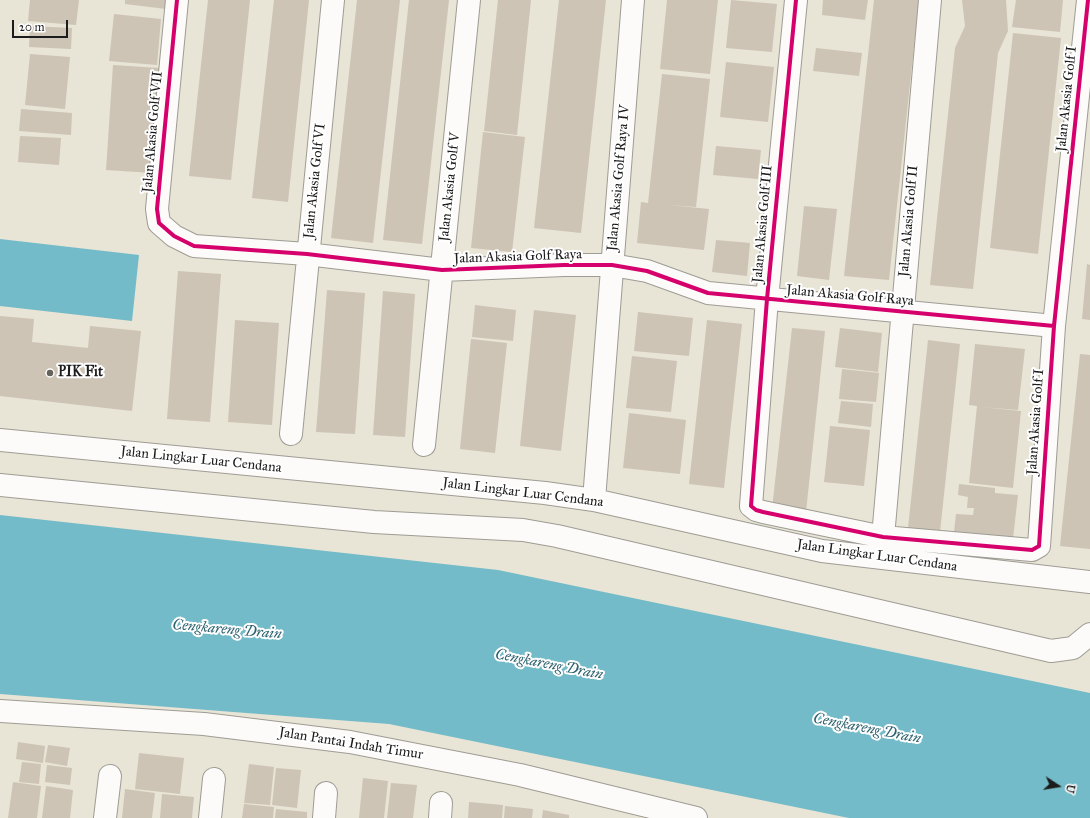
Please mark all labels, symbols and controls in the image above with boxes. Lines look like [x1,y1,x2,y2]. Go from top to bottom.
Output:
scale bar [14,12,70,38]
text: 20 m [19,20,45,34]
street label: Jalan Akasia Golf I [1053,45,1081,153]
street label: Jalan Akasia Golf VII [139,71,167,193]
street label: Jalan Akasia Golf Raya IV [604,104,634,252]
street label: Jalan Akasia Golf VI [301,123,329,239]
street label: Jalan Akasia Golf V [436,132,464,242]
street label: Jalan Akasia Golf III [749,164,777,284]
street label: Jalan Akasia Golf II [896,164,922,278]
street label: Jalan Akasia Golf Raya [454,246,582,268]
street label: Jalan Akasia Golf Raya [785,282,915,310]
place label: PIK Fit [58,365,103,381]
marker: PIK Fit [45,368,55,378]
street label: Jalan Akasia Golf I [1024,368,1048,476]
street label: Jalan Lingkar Luar Cendana [120,443,282,477]
street label: Jalan Lingkar Luar Cendana [442,475,604,511]
street label: Jalan Lingkar Luar Cendana [796,536,958,576]
water label: Cengkareng Drain [172,616,282,644]
water label: Cengkareng Drain [494,646,604,684]
water label: Cengkareng Drain [812,710,922,748]
street label: Jalan Pantai Indah Timur [278,724,424,764]
north arrow [1038,766,1078,806]
text: U [1063,783,1077,794]

